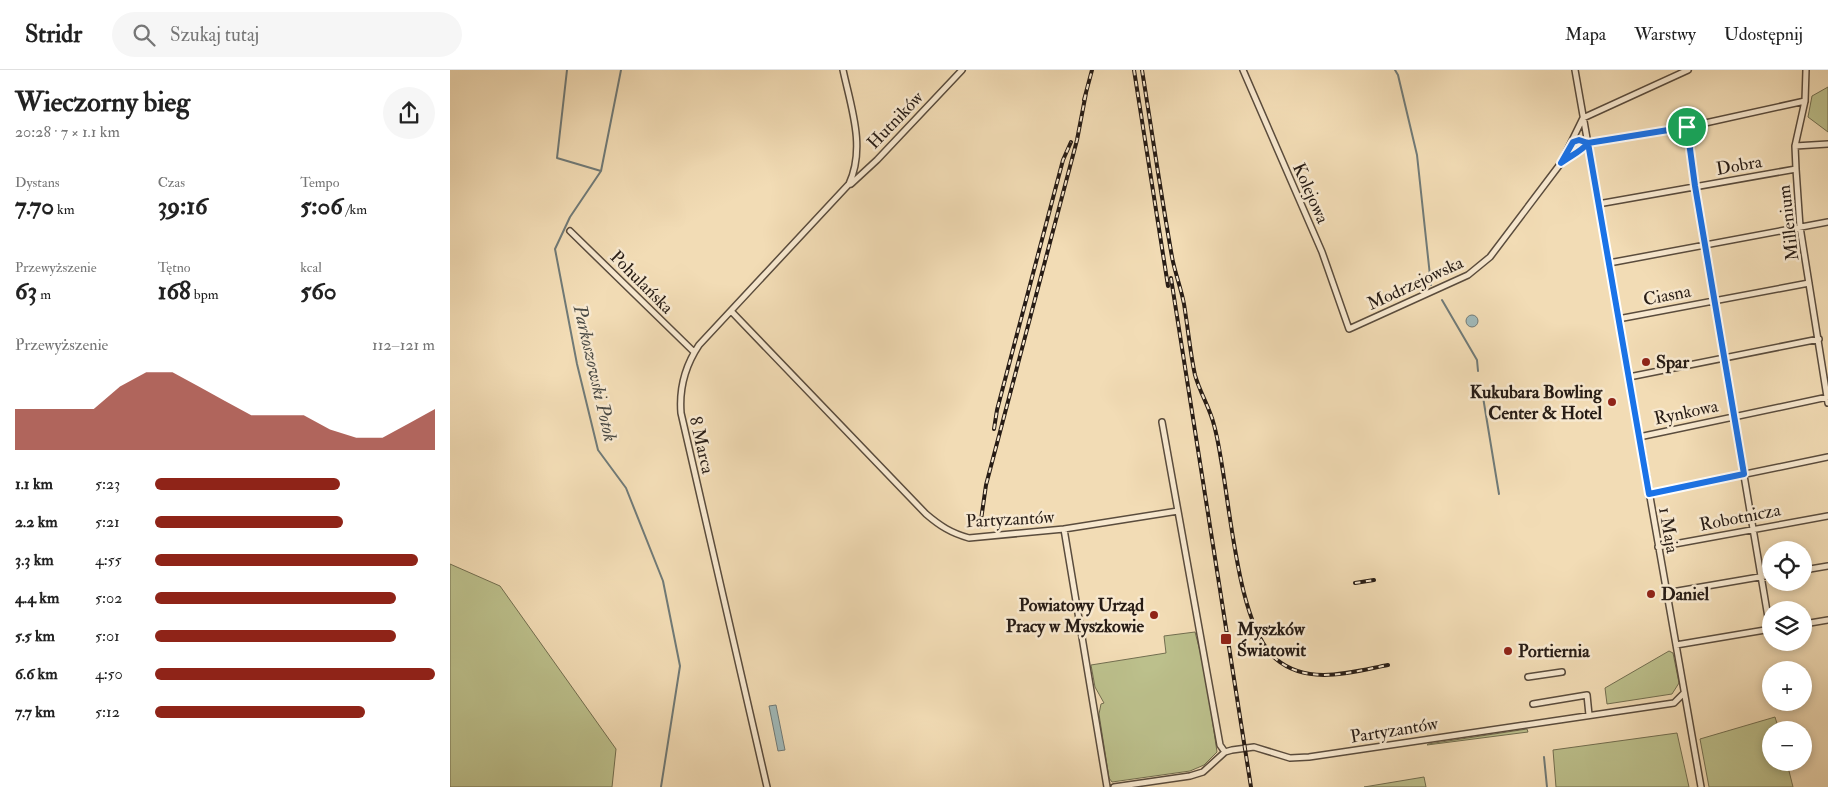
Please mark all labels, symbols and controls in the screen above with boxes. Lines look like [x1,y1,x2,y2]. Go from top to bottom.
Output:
search box [112,12,462,57]
text: Stridr [25,19,82,50]
icon: search [130,21,158,49]
text: Szukaj tutaj [170,23,259,47]
text: Mapa [1565,23,1606,46]
text: Warstwy [1634,23,1696,46]
text: Udostępnij [1724,23,1803,46]
text: Wieczorny bieg [15,85,190,120]
street label: Hutników [862,86,929,154]
button: share [383,87,435,139]
pin [1666,106,1708,148]
icon: arrive [1673,113,1701,141]
text: 20:28 · 7 × 1.1 km [15,122,120,142]
street label: Dobra [1714,150,1764,181]
street label: Kolejowa [1287,159,1334,228]
text: Dystans [15,174,60,191]
text: Czas [158,174,185,191]
text: Tempo [300,174,339,191]
street label: Millenium [1772,184,1805,262]
text: 7.70 [15,191,54,222]
text: 39:16 [158,191,208,222]
text: 5:06 [300,191,343,222]
text: km [54,201,75,218]
text: /km [343,201,367,218]
street label: Pohulańska [605,246,679,319]
street label: Modrzejowska [1363,251,1467,316]
text: Przewyższenie [15,259,97,276]
text: Tętno [158,259,191,276]
text: kcal [300,259,322,276]
text: 63 [15,276,37,307]
text: 168 [158,276,191,307]
text: 560 [300,276,337,307]
street label: Ciasna [1641,280,1693,311]
text: m [37,286,51,303]
text: bpm [191,286,219,303]
water label: Parkoszowski Potok [567,302,622,444]
text: Przewyższenie [15,335,108,355]
text: 112–121 m [372,335,435,355]
place label: Spar [1656,351,1690,374]
marker: Spar [1640,356,1652,368]
place label: Kukubara Bowling Center & Hotel [1470,381,1603,425]
street label: Rynkowa [1652,394,1721,430]
marker: Kukubara Bowling Center & Hotel [1606,396,1618,408]
street label: 8 Marca [684,414,719,477]
text: 1.1 km [15,474,53,494]
text: 5:23 [95,474,120,494]
street label: Robotnicza [1698,498,1783,537]
street label: 1 Maja [1653,505,1684,556]
street label: Partyzantów [965,506,1056,533]
text: 2.2 km [15,512,58,532]
text: 5:21 [95,512,120,532]
map controls [1762,541,1812,771]
button: locate [1762,541,1812,591]
text: 3.3 km [15,550,54,570]
text: 4:55 [95,550,122,570]
place label: Daniel [1661,583,1710,606]
text: 4.4 km [15,588,59,608]
text: 5:02 [95,588,122,608]
marker: Daniel [1645,588,1657,600]
place label: Powiatowy Urząd Pracy w Myszkowie [1006,594,1144,638]
button: layers [1762,601,1812,651]
marker: Powiatowy Urząd Pracy w Myszkowie [1148,609,1160,621]
place label: Myszków Światowit [1236,618,1306,662]
text: 5.5 km [15,626,55,646]
text: 5:01 [95,626,120,646]
marker: Myszków Światowit [1219,632,1233,646]
place label: Portiernia [1518,640,1590,663]
marker: Portiernia [1502,645,1514,657]
button: + [1762,661,1812,711]
text: 6.6 km [15,664,58,684]
text: 4:50 [95,664,123,684]
text: 7.7 km [15,702,55,722]
text: 5:12 [95,702,120,722]
street label: Partyzantów [1348,712,1441,749]
button: − [1762,721,1812,771]

